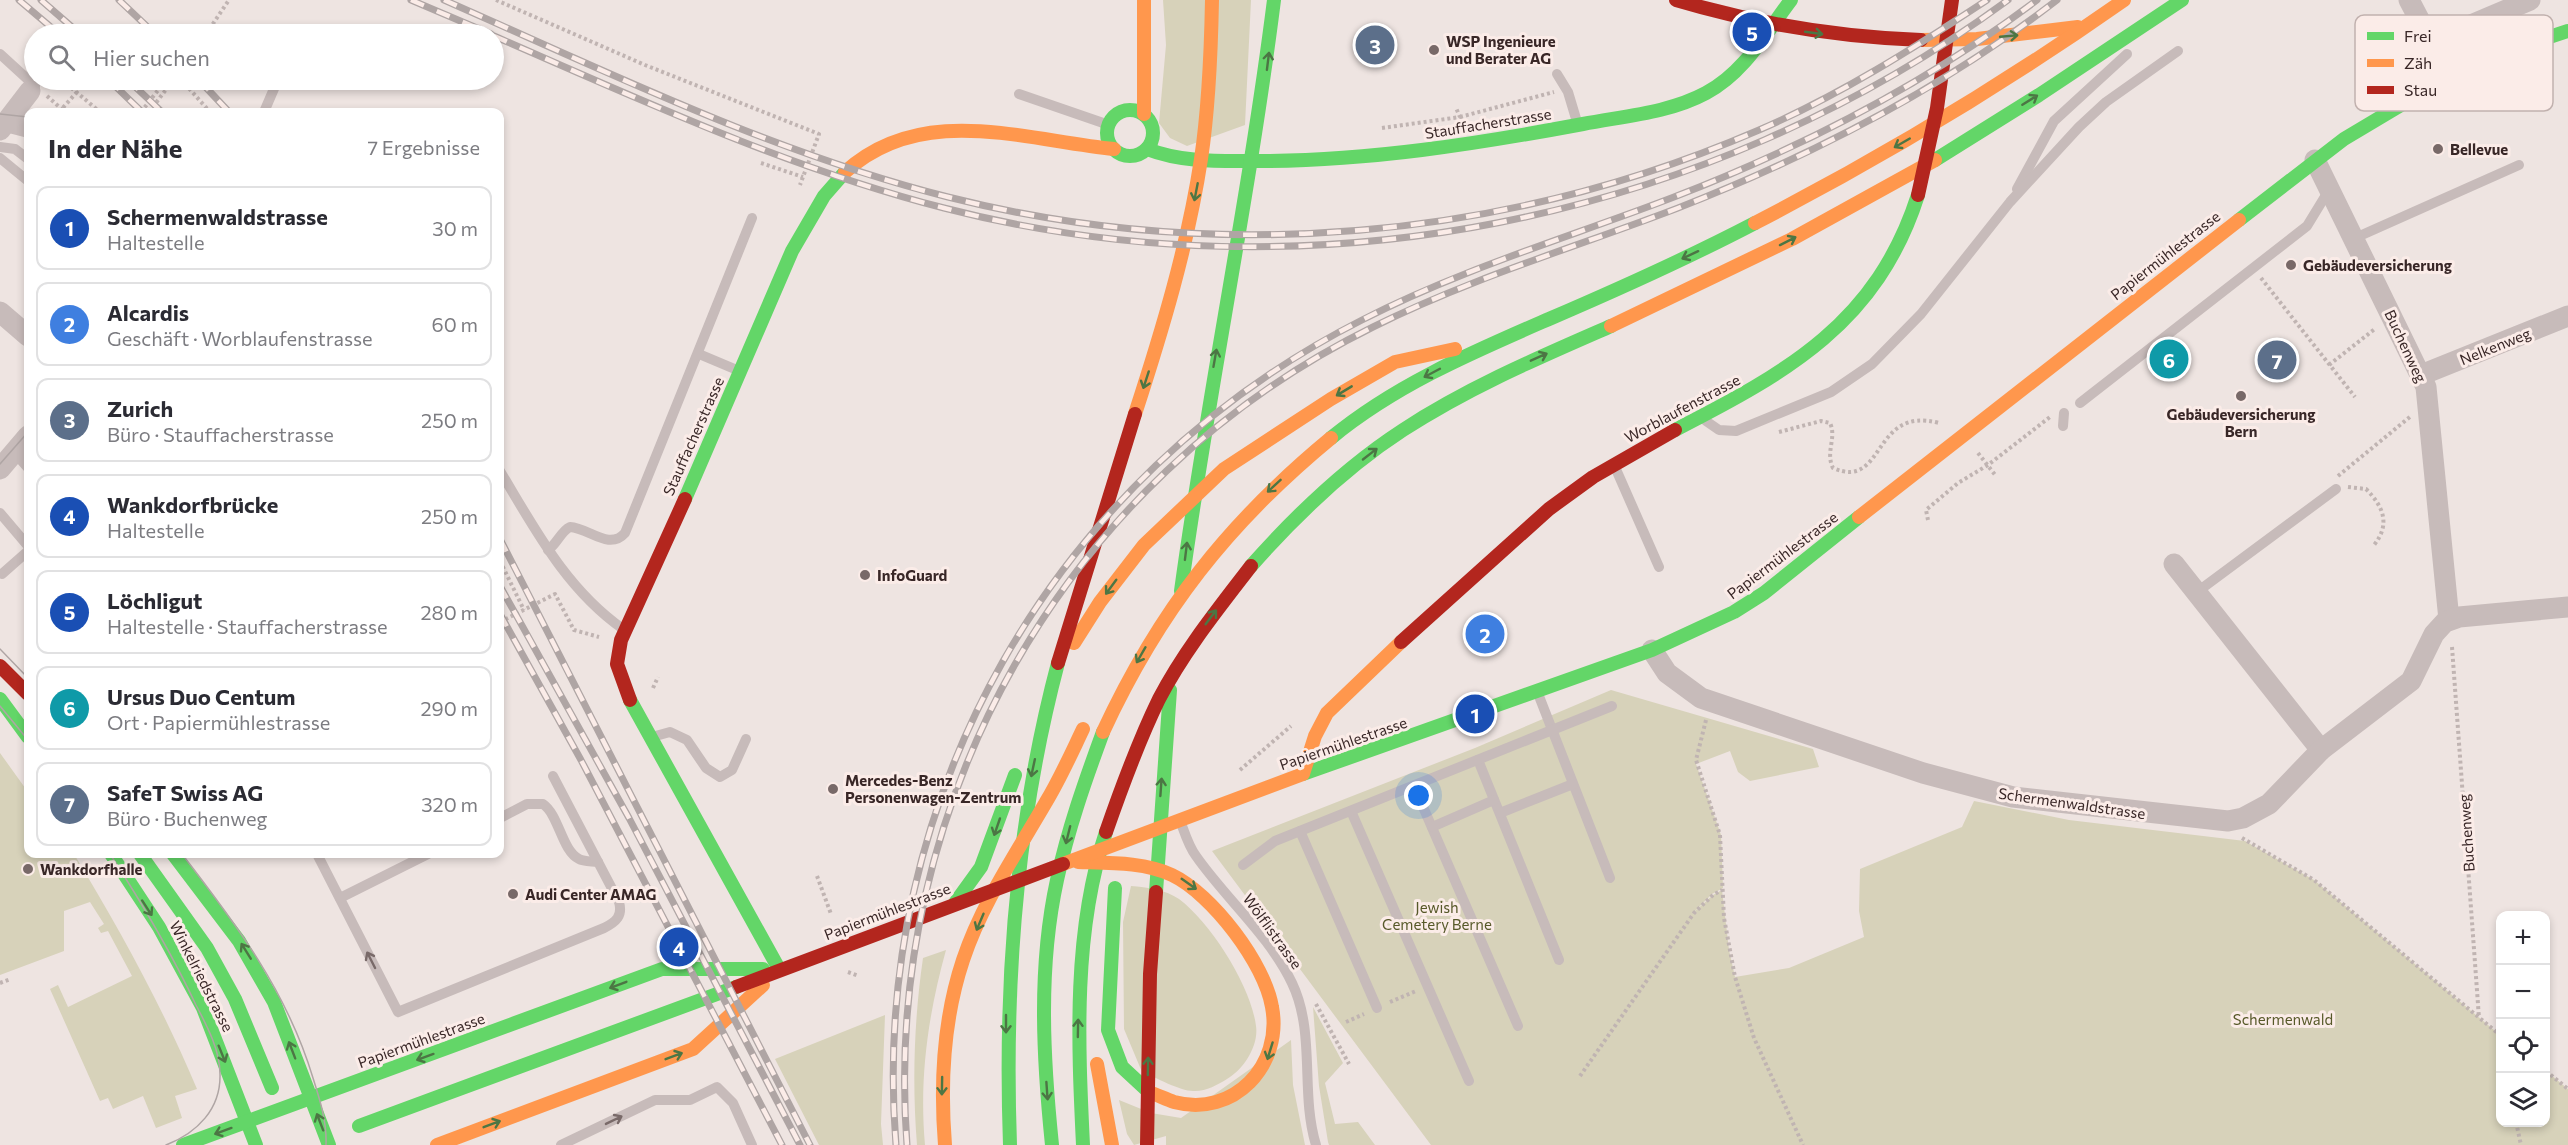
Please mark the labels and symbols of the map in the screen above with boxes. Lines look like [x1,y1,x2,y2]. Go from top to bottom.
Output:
pin: 5 [1732,9,1772,54]
legend [2355,15,2553,111]
pin: 3 [1356,22,1394,68]
text: Frei [2404,26,2432,45]
one-way arrow [1804,27,1824,38]
one-way arrow [1998,30,2018,41]
place label: WSP Ingenieure und Berater AG [1446,32,1556,67]
marker: WSP Ingenieure und Berater AG [1427,43,1441,57]
one-way arrow [1263,51,1274,71]
text: Zäh [2404,53,2432,72]
text: Stau [2404,80,2437,99]
one-way arrow [2021,94,2038,106]
street label: Stauffacherstrasse [1423,104,1553,142]
one-way arrow [1894,137,1911,149]
place label: Bellevue [2450,140,2508,158]
marker: Bellevue [2431,142,2445,156]
one-way arrow [1190,181,1201,201]
street label: Papiermühlestrasse [2107,207,2223,303]
one-way arrow [1779,234,1797,246]
one-way arrow [1681,250,1699,262]
place label: Gebäudeversicherung [2303,256,2452,274]
marker: Gebäudeversicherung [2284,258,2298,272]
street label: Buchenweg [2381,307,2431,385]
street label: Nelkenweg [2457,324,2533,368]
pin: 6 [2150,336,2188,382]
pin: 7 [2258,338,2296,382]
one-way arrow [1210,349,1221,369]
one-way arrow [1529,351,1547,363]
one-way arrow [1424,367,1441,379]
one-way arrow [1140,370,1151,389]
street label: Worblaufenstrasse [1621,370,1743,446]
street label: Stauffacherstrasse [659,374,727,498]
one-way arrow [1336,385,1353,397]
marker: Gebäudeversicherung Bern [2234,389,2248,403]
place label: Gebäudeversicherung Bern [2167,405,2315,440]
one-way arrow [1362,447,1378,460]
one-way arrow [1266,479,1281,493]
street label: Papiermühlestrasse [1723,507,1841,602]
one-way arrow [1180,542,1191,562]
place label: InfoGuard [877,566,947,584]
marker: InfoGuard [858,568,872,582]
one-way arrow [1105,578,1118,594]
one-way arrow [1204,609,1217,625]
pin: 2 [1466,612,1504,656]
one-way arrow [1135,646,1147,663]
pin: 1 [1456,692,1494,736]
street label: Papiermühlestrasse [1277,713,1409,773]
one-way arrow [1027,758,1038,777]
place label: Mercedes-Benz Personenwagen-Zentrum [845,771,1021,806]
one-way arrow [1156,777,1167,797]
your location [1404,781,1433,810]
marker: Mercedes-Benz Personenwagen-Zentrum [826,782,840,796]
street label: Schermenwaldstrasse [1997,784,2147,822]
street label: Buchenweg [2454,793,2478,873]
one-way arrow [990,817,1001,836]
one-way arrow [1061,825,1073,844]
place label: Wankdorfhalle [40,860,143,878]
marker: Wankdorfhalle [21,862,35,876]
one-way arrow [1181,878,1197,890]
street label: Papiermühlestrasse [821,879,953,943]
place label: Audi Center AMAG [525,885,657,903]
marker: Audi Center AMAG [506,887,520,901]
street label: Wölflistrasse [1240,890,1306,972]
park label: Jewish Cemetery Berne [1382,898,1492,933]
one-way arrow [140,899,153,916]
one-way arrow [973,912,985,930]
street label: Winkelriedstrasse [166,918,238,1034]
pin: 4 [660,924,698,970]
one-way arrow [239,943,251,960]
one-way arrow [365,951,377,969]
one-way arrow [609,980,628,991]
street label: Papiermühlestrasse [355,1009,487,1071]
park label: Schermenwald [2233,1010,2333,1028]
one-way arrow [1000,1014,1012,1034]
one-way arrow [1073,1019,1084,1038]
one-way arrow [286,1041,297,1060]
one-way arrow [1264,1041,1275,1060]
one-way arrow [217,1045,228,1063]
one-way arrow [664,1049,683,1060]
one-way arrow [416,1052,435,1063]
one-way arrow [1143,1056,1154,1076]
one-way arrow [936,1075,948,1095]
one-way arrow [1042,1080,1053,1100]
one-way arrow [313,1113,324,1131]
one-way arrow [605,1113,623,1125]
one-way arrow [482,1118,501,1129]
one-way arrow [214,1126,232,1137]

